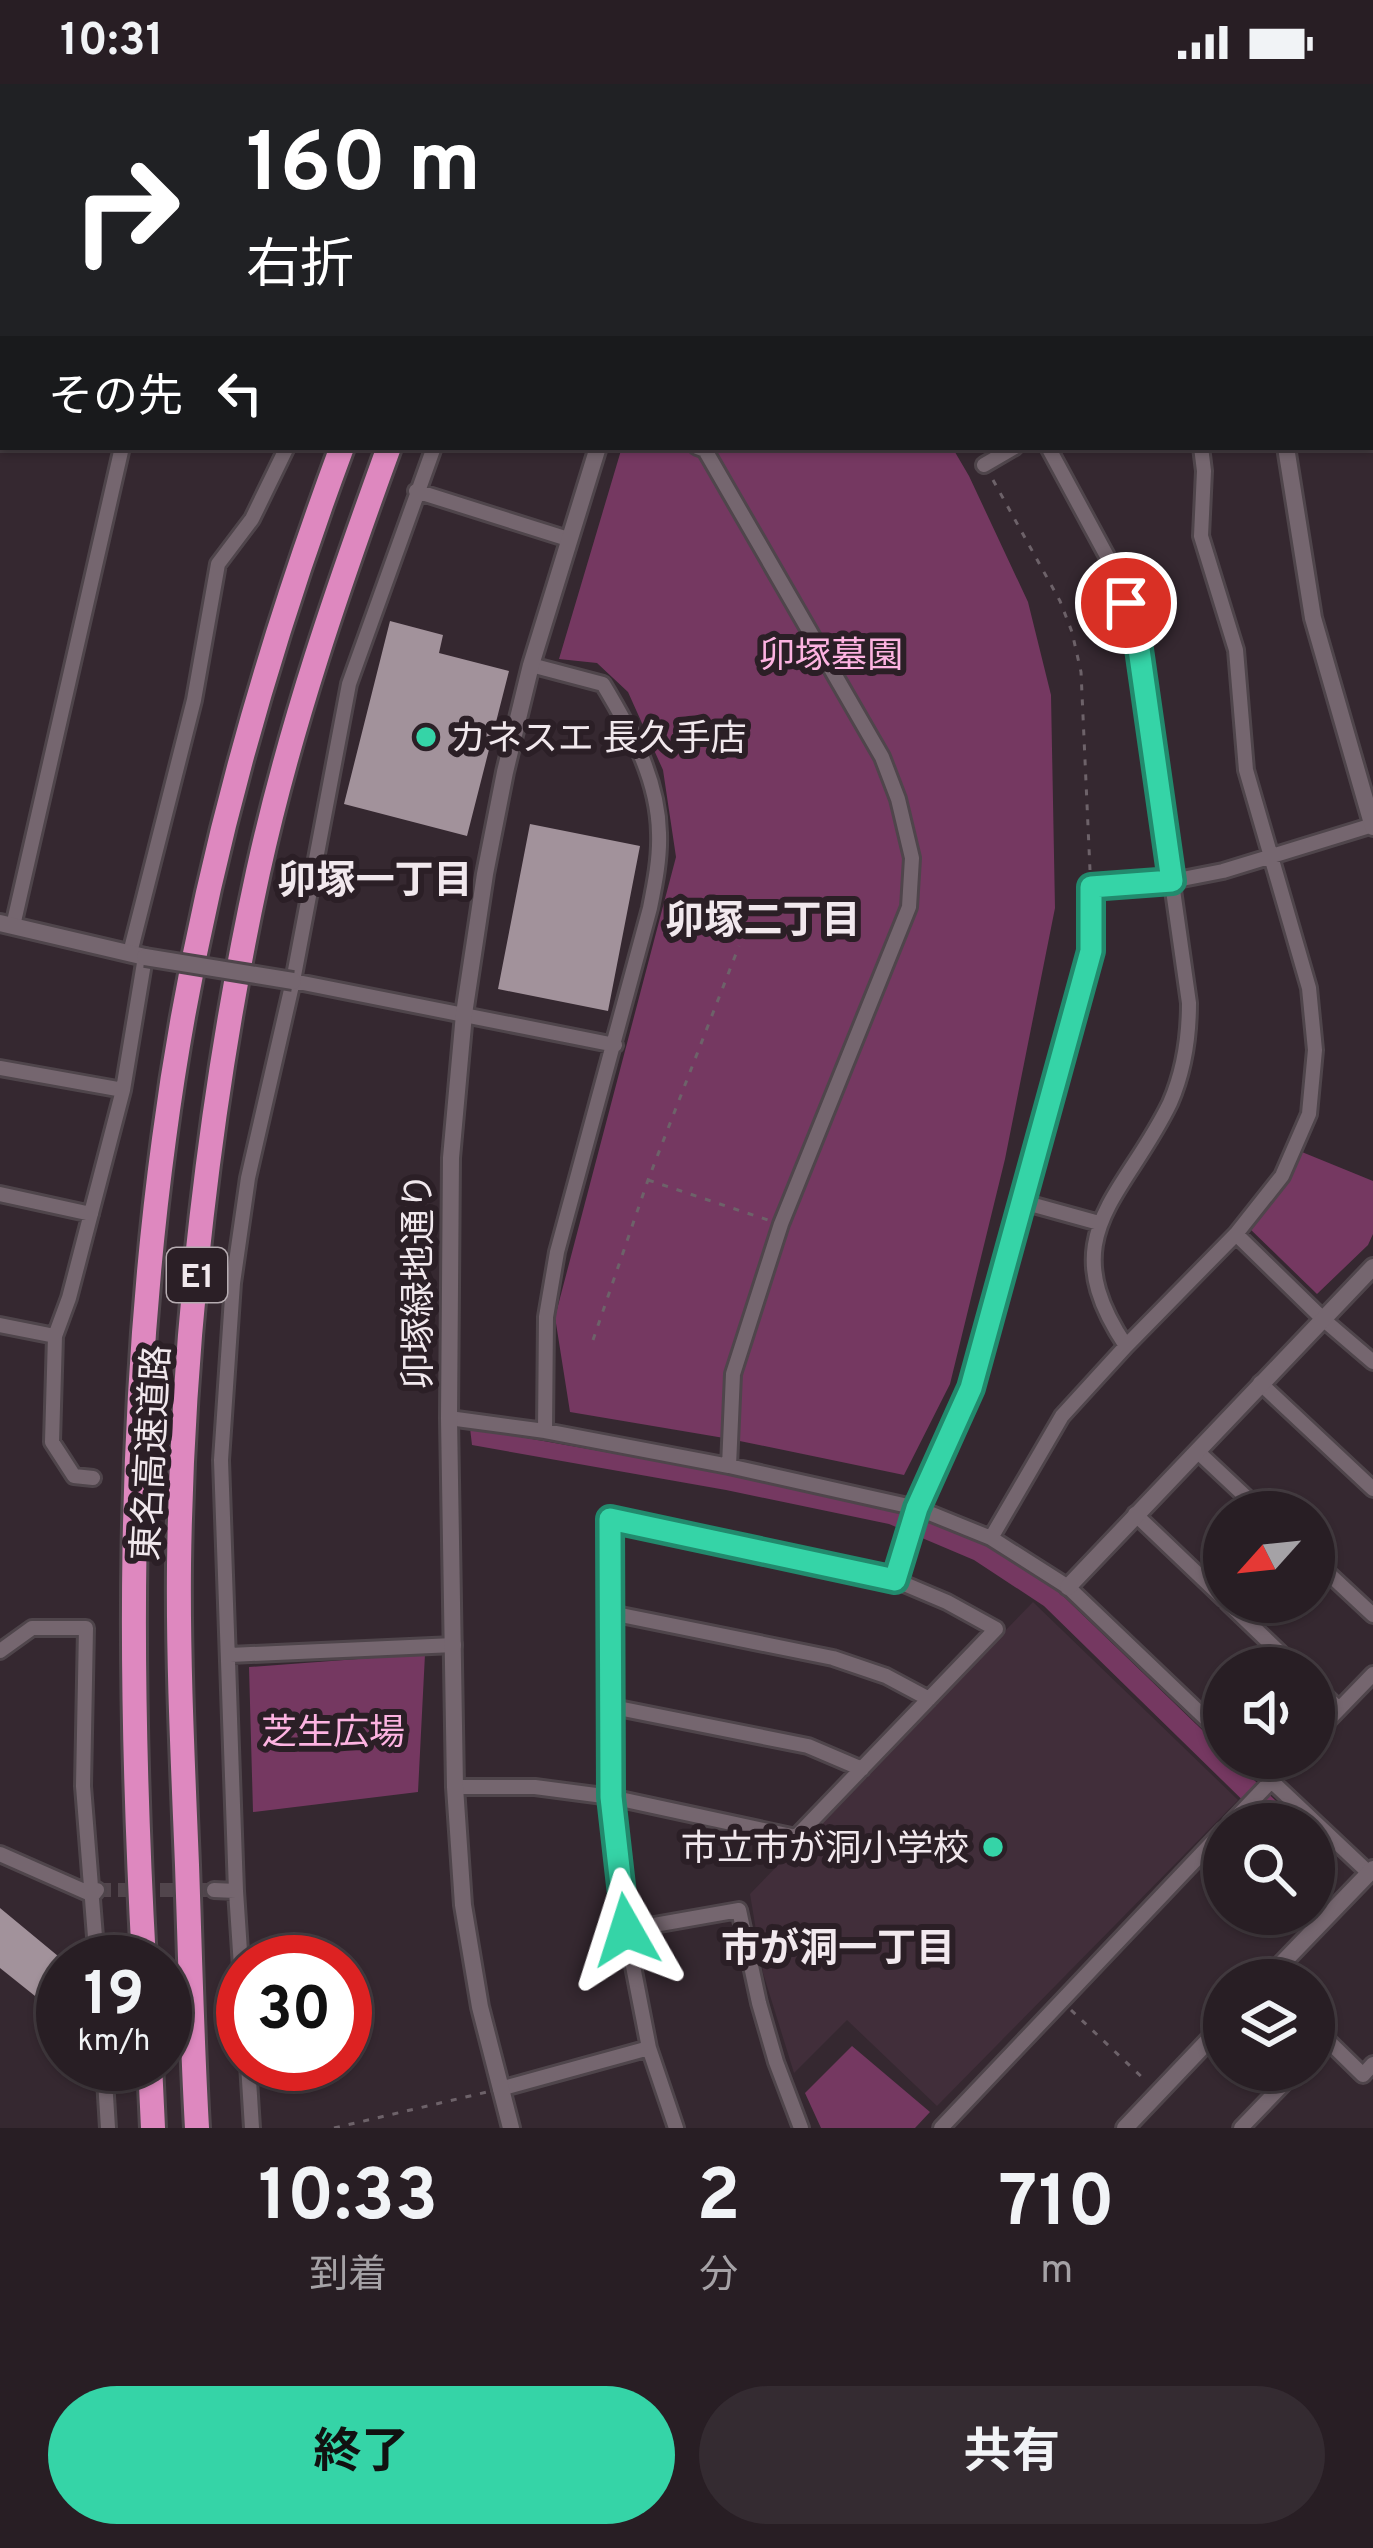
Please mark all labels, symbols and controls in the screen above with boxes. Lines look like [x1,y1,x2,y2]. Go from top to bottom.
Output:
text: 10:31 [60,14,163,71]
text: 160 m [246,115,481,221]
icon: right [48,132,204,288]
text: 右折 [246,234,354,303]
icon: left [207,360,273,426]
text: その先 [48,371,183,428]
pin [1075,552,1177,654]
icon: arrive [1093,570,1159,636]
park label: 卯塚墓園 [759,635,903,681]
place label: カネスエ 長久手店 [450,718,746,764]
marker: カネスエ 長久手店 [413,724,439,750]
district label: 卯塚一丁目 [277,859,473,908]
district label: 卯塚二丁目 [665,899,861,948]
street label: 卯塚緑地通り [398,1173,444,1389]
road number: E1 [167,1248,227,1302]
street label: 東名高速道路 [125,1344,183,1562]
north arrow [1203,1491,1335,1623]
map controls [1203,1491,1335,2091]
button: sound [1203,1647,1335,1779]
park label: 芝生広場 [261,1712,405,1758]
button: search [1203,1803,1335,1935]
place label: 市立市が洞小学校 [681,1828,969,1874]
marker: 市立市が洞小学校 [980,1834,1006,1860]
position arrow [563,1867,689,1993]
district label: 市が洞一丁目 [721,1927,955,1976]
speed limit sign: 30 [216,1935,372,2091]
button: layers [1203,1959,1335,2091]
text: 19 [84,1960,144,2036]
text: km/h [78,2024,150,2061]
text: 10:33 [258,2154,438,2246]
text: 2 [696,2154,740,2246]
text: 710 [999,2160,1115,2252]
text: m [1040,2248,1073,2297]
text: 到着 [309,2253,387,2302]
text: 分 [699,2253,738,2302]
button: 終了 [48,2386,675,2524]
button: 共有 [699,2386,1325,2524]

